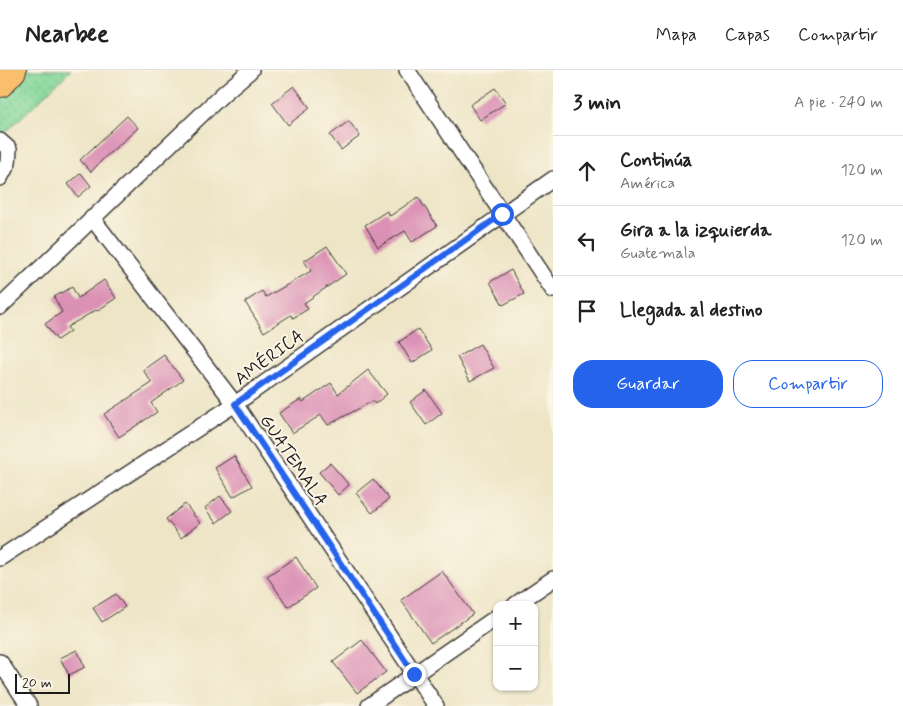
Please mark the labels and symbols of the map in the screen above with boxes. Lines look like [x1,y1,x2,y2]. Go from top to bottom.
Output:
route start [491,203,514,226]
street label: AMÉRICA [230,324,309,391]
street label: GUATEMALA [254,410,333,511]
route end [403,663,426,686]
scale bar [15,671,70,694]

